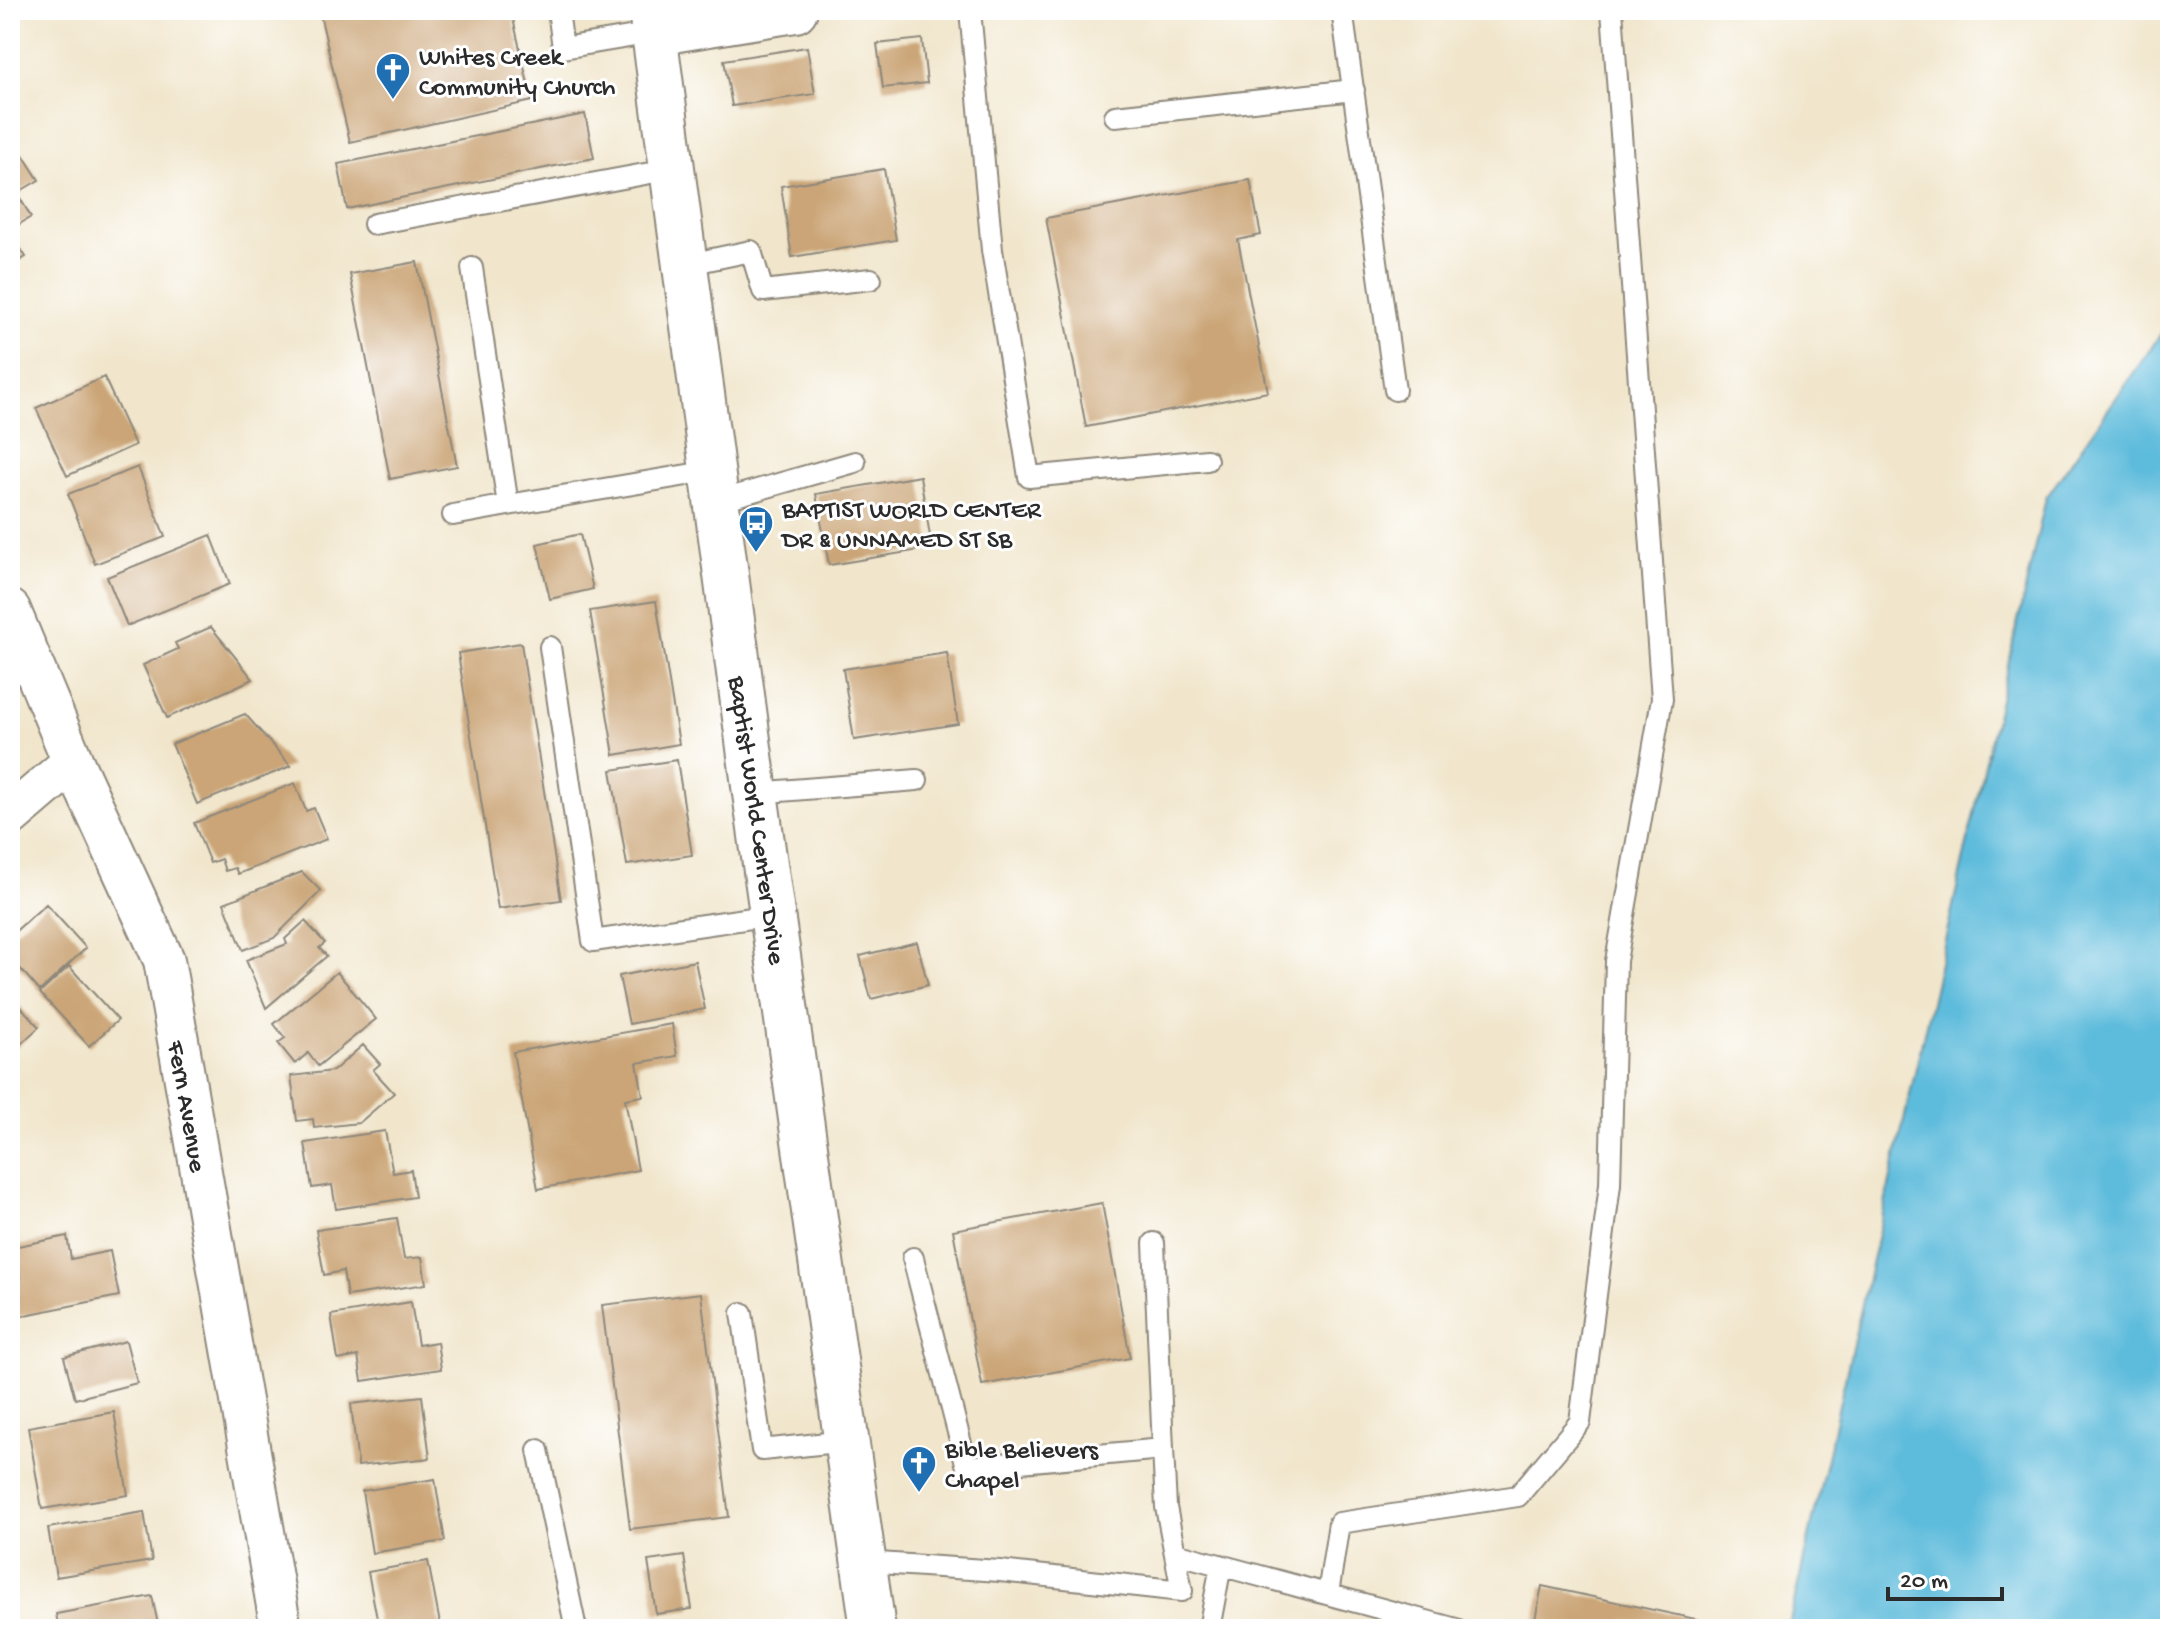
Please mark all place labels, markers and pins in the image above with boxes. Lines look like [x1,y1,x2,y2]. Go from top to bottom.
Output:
place label: Whites Creek Community Church [419,44,616,105]
church icon: Whites Creek Community Church [374,51,412,101]
place label: BAPTIST WORLD CENTER DR & UNNAMED ST SB [780,497,1042,558]
bus stop icon: BAPTIST WORLD CENTER DR & UNNAMED ST SB [737,504,775,554]
place label: Bible Believers Chapel [944,1437,1100,1498]
church icon: Bible Believers Chapel [900,1444,938,1494]

